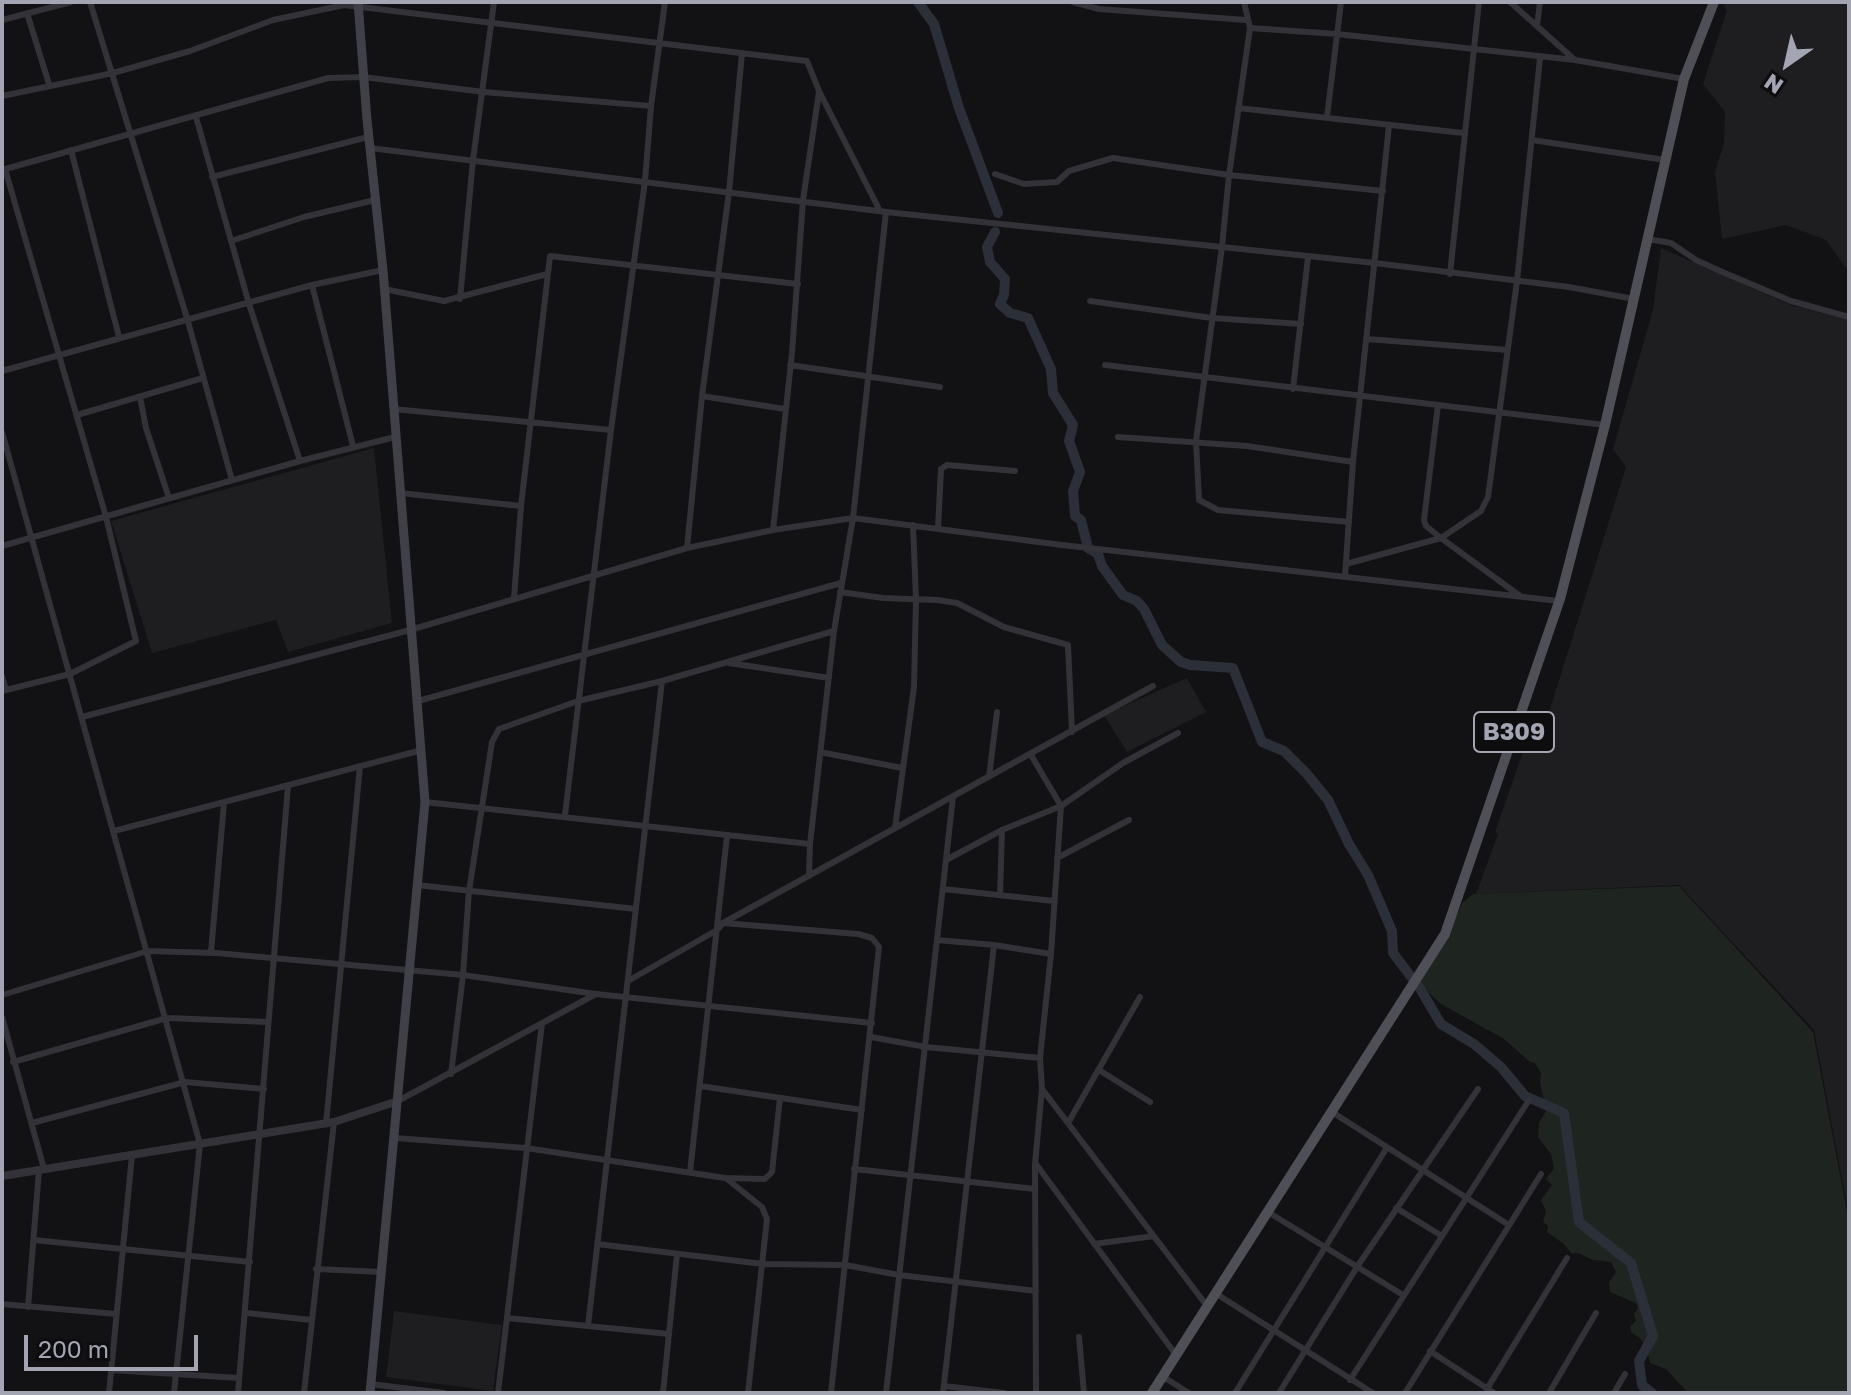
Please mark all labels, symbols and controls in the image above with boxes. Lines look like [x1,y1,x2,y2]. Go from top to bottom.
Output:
north arrow [1747,24,1827,104]
text: N [1759,68,1788,100]
road number: B309 [1474,712,1554,752]
scale bar [28,1319,202,1369]
text: 200 m [38,1334,109,1363]

